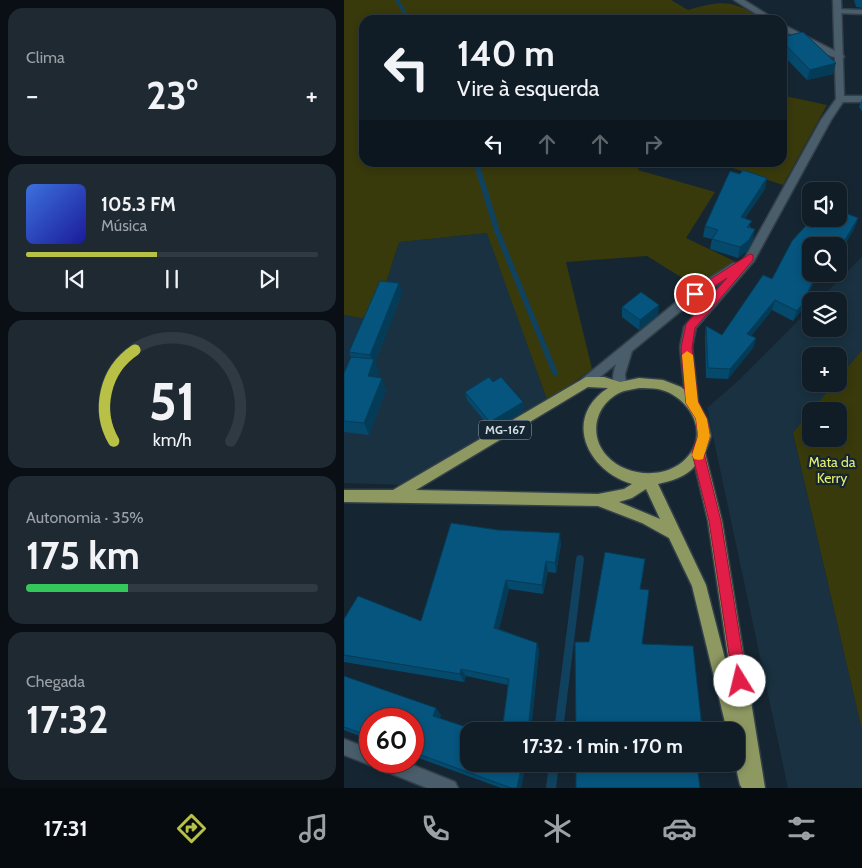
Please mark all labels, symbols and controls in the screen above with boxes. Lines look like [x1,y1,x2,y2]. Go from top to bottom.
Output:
text: 140 m [457,32,555,75]
icon: left [374,35,439,100]
text: Clima [26,48,65,67]
text: 23° [146,72,198,119]
text: Vire à esquerda [457,75,599,102]
text: − [26,78,38,112]
text: + [306,78,318,112]
icon: left [480,130,508,158]
icon: ahead [533,130,561,158]
icon: ahead [586,130,614,158]
icon: right [639,130,667,158]
map controls [802,182,847,447]
button: sound [802,182,847,227]
text: 105.3 FM [101,193,176,216]
text: Música [101,216,147,235]
button: search [802,237,847,282]
icon: previous [61,265,89,293]
icon: pause [158,265,186,293]
icon: next [255,265,283,293]
pin [674,273,716,315]
icon: arrive [681,280,709,308]
button: layers [802,292,847,337]
button: + [802,347,847,392]
text: 51 [148,370,196,433]
button: − [802,402,847,447]
road number: MG-167 [479,420,531,440]
text: km/h [152,429,192,450]
park label: Mata da Kerry [809,453,856,487]
text: Autonomia · 35% [26,508,144,527]
text: 175 km [26,532,140,579]
position arrow [713,654,765,706]
text: Chegada [26,672,85,691]
text: 17:32 [26,696,108,743]
speed limit sign: 60 [359,708,424,773]
text: 17:32 · 1 min · 170 m [522,735,683,758]
icon: directions [174,811,209,846]
icon: music [296,811,331,846]
icon: phone [418,811,453,846]
icon: climate [540,811,575,846]
icon: car [662,811,697,846]
icon: filters [784,811,819,846]
text: 17:31 [43,815,88,842]

